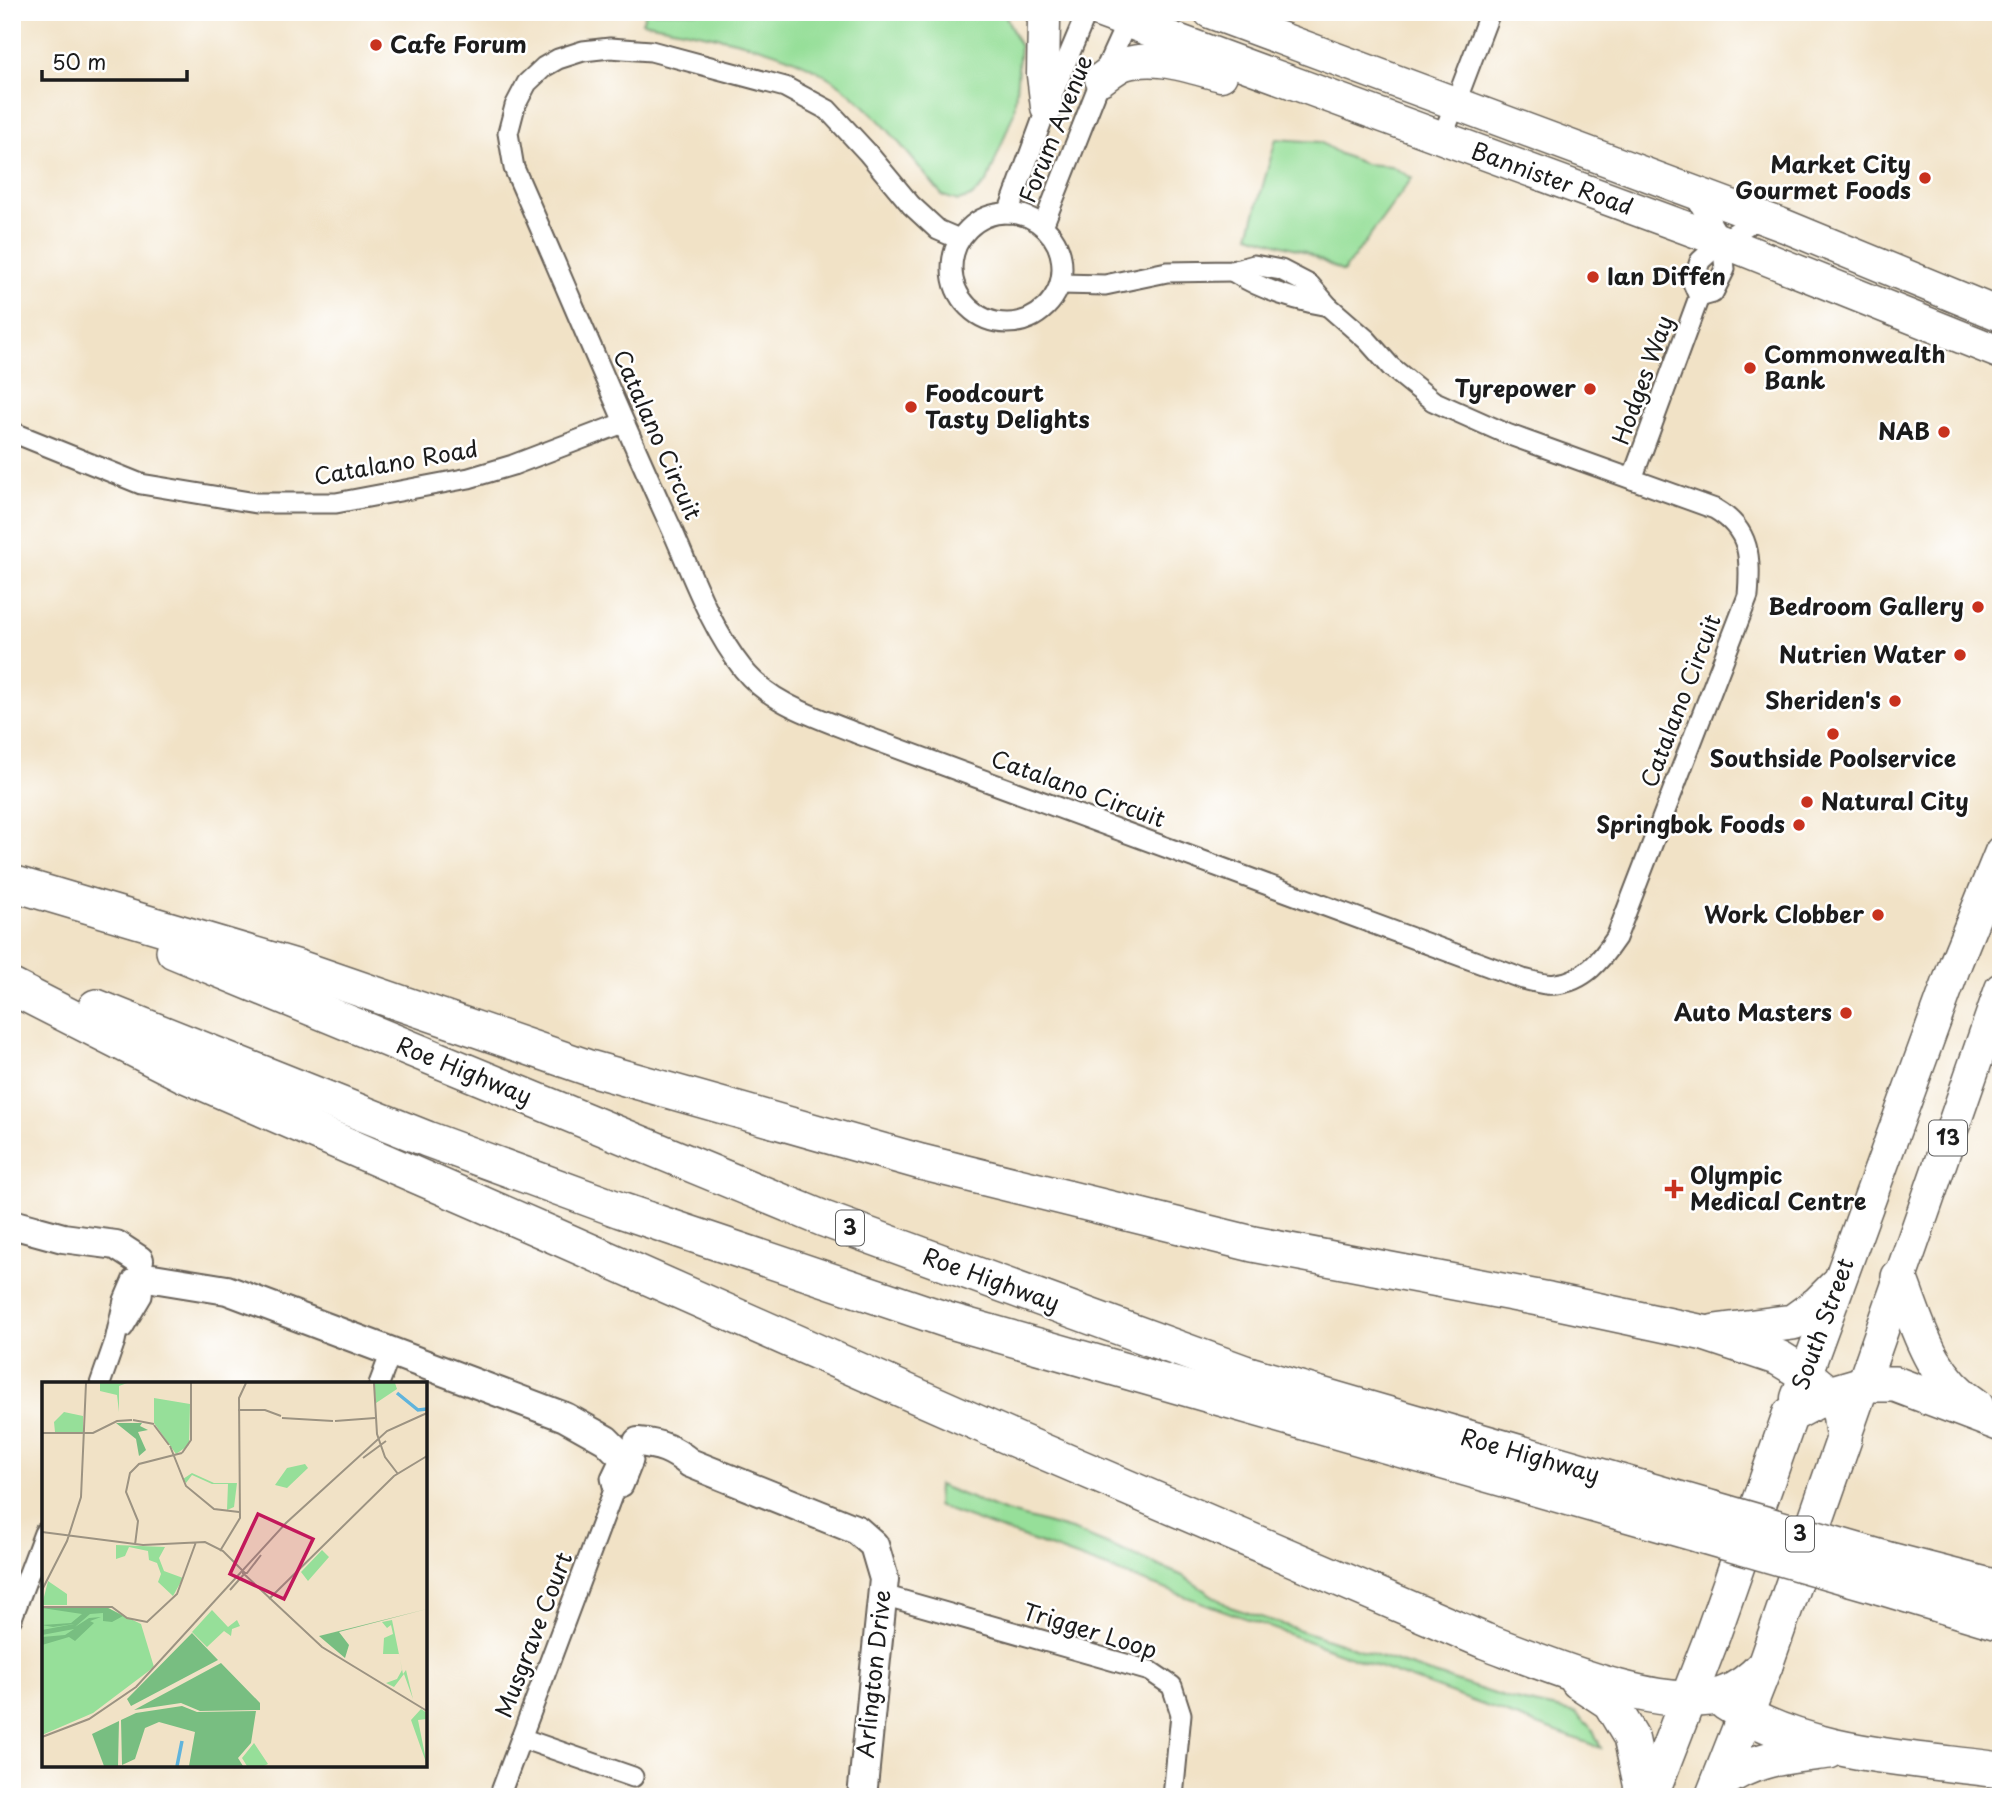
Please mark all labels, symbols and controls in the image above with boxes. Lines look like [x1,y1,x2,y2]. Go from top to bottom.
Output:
place label: Cafe Forum [390,26,527,61]
marker: Cafe Forum [368,37,384,53]
scale bar [42,38,187,82]
text: 50 m [52,45,106,77]
street label: Forum Avenue [1009,49,1100,208]
street label: Bannister Road [1467,132,1638,223]
place label: Market City Gourmet Foods [1735,146,1911,207]
marker: Market City Gourmet Foods [1917,170,1933,186]
place label: Ian Diffen [1607,258,1726,293]
marker: Ian Diffen [1585,269,1601,285]
street label: Hodges Way [1602,310,1681,449]
place label: Commonwealth Bank [1764,336,1946,397]
street label: Catalano Circuit [605,344,712,525]
marker: Commonwealth Bank [1742,360,1758,376]
place label: Tyrepower [1455,370,1576,405]
place label: Foodcourt Tasty Delights [925,375,1090,436]
marker: Tyrepower [1582,381,1598,397]
marker: Foodcourt Tasty Delights [903,399,919,415]
place label: NAB [1878,413,1930,448]
marker: NAB [1936,424,1952,440]
street label: Catalano Road [311,430,480,493]
place label: Bedroom Gallery [1768,588,1964,623]
marker: Bedroom Gallery [1970,599,1986,615]
street label: Catalano Circuit [1630,609,1729,792]
place label: Nutrien Water [1779,636,1946,671]
marker: Nutrien Water [1952,647,1968,663]
place label: Sheriden's [1765,682,1881,717]
marker: Sheriden's [1887,693,1903,709]
marker: Southside Poolservice [1825,726,1841,742]
street label: Catalano Circuit [986,740,1171,835]
place label: Southside Poolservice [1710,740,1957,775]
place label: Natural City [1821,783,1969,818]
marker: Natural City [1799,794,1815,810]
place label: Springbok Foods [1596,806,1785,841]
marker: Springbok Foods [1791,817,1807,833]
place label: Work Clobber [1704,896,1864,931]
marker: Work Clobber [1870,907,1886,923]
place label: Auto Masters [1674,994,1832,1029]
marker: Auto Masters [1838,1005,1854,1021]
street label: Roe Highway [392,1027,537,1113]
road number: 13 [1929,1120,1967,1156]
place label: Olympic Medical Centre [1690,1157,1867,1218]
marker: Olympic Medical Centre [1664,1179,1684,1199]
road number: 3 [836,1210,864,1246]
street label: Roe Highway [918,1238,1065,1320]
street label: South Street [1782,1253,1862,1394]
inset map [42,1382,427,1767]
street label: Roe Highway [1457,1418,1604,1491]
road number: 3 [1786,1516,1814,1552]
street label: Musgrave Court [485,1547,580,1722]
street label: Arlington Drive [846,1588,899,1760]
street label: Trigger Loop [1019,1593,1162,1667]

